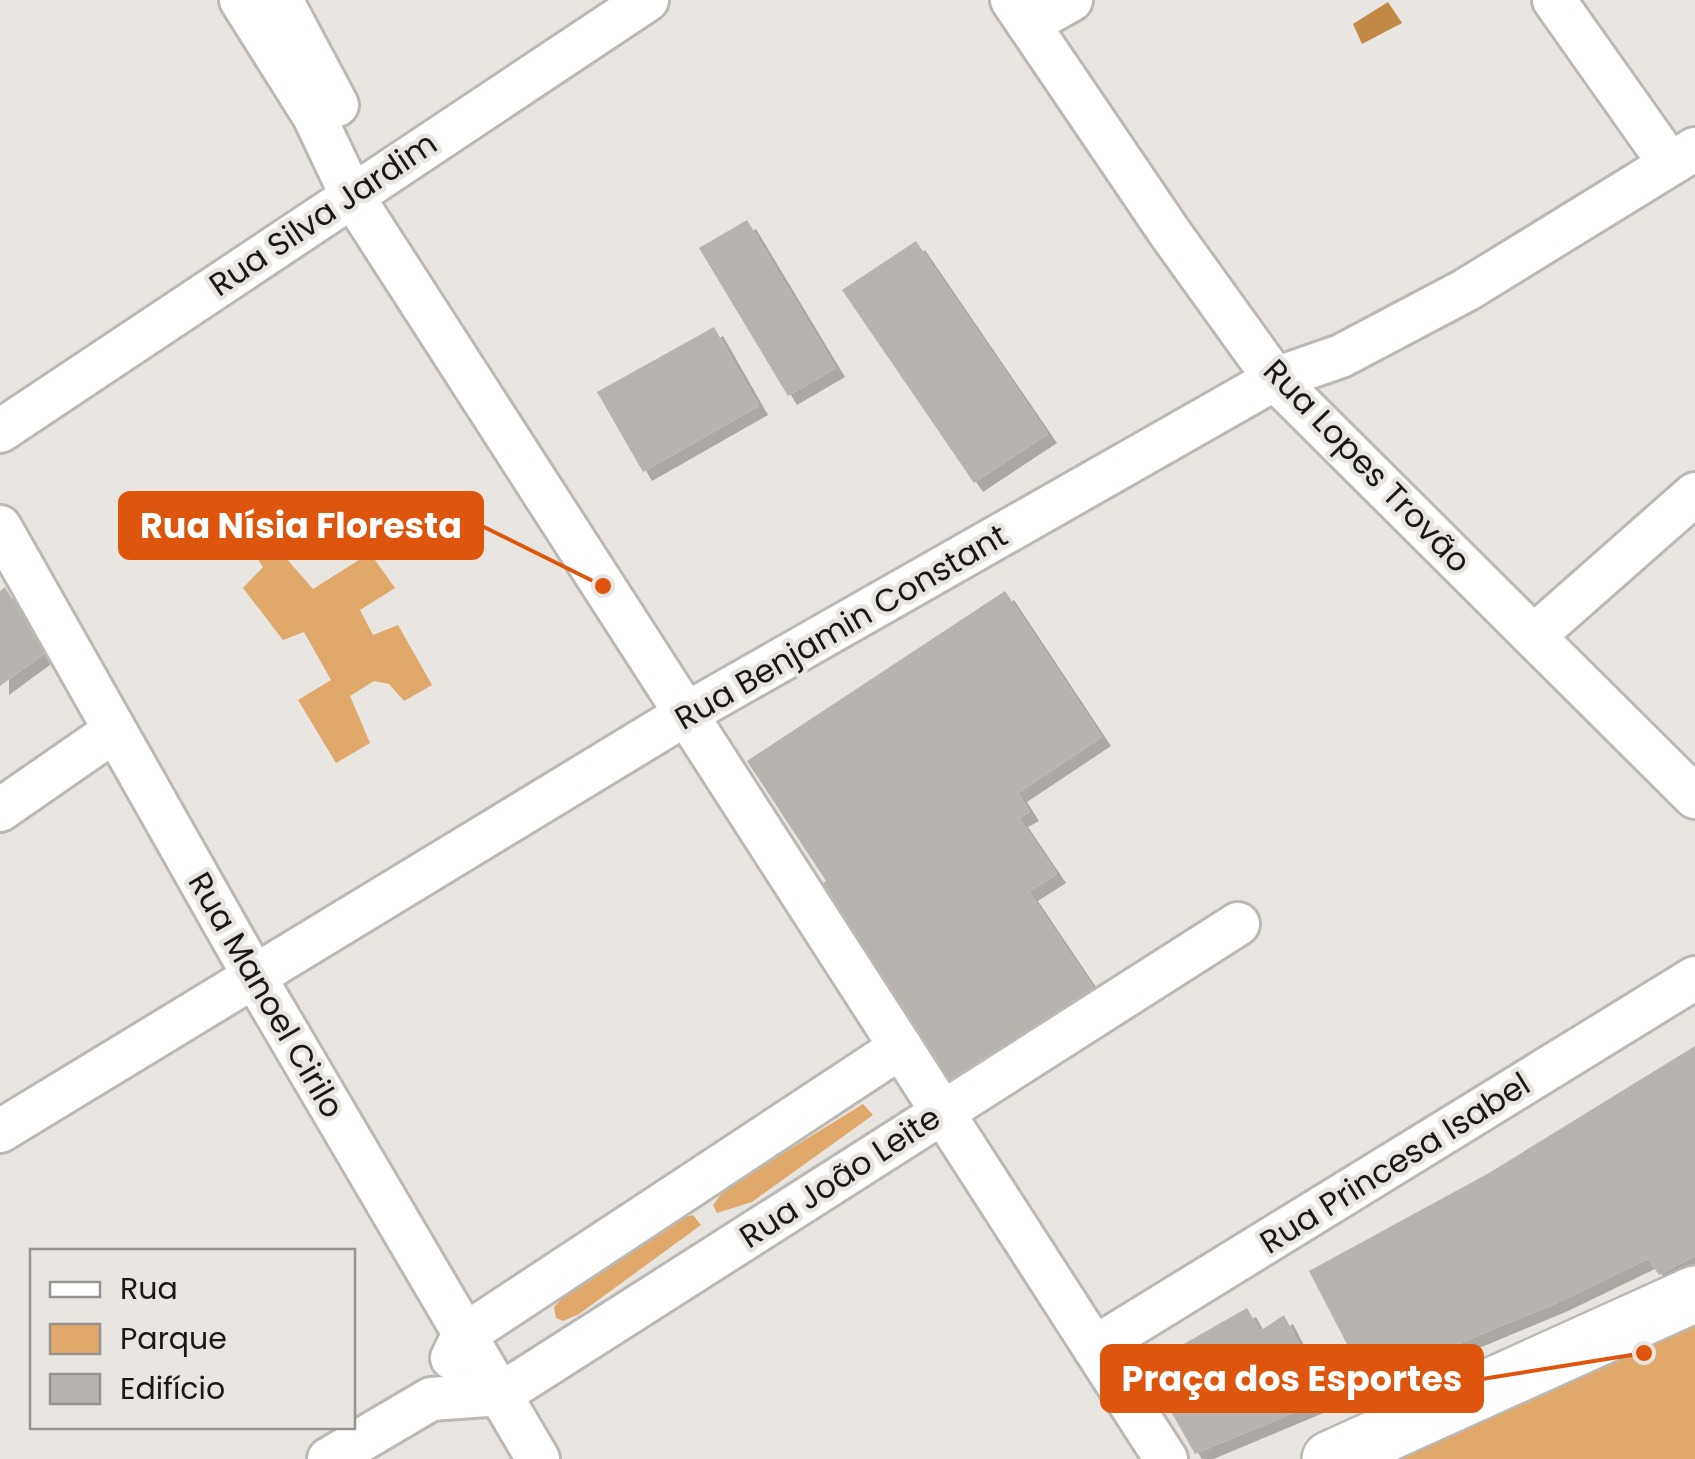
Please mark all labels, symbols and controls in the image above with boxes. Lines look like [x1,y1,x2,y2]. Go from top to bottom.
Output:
street label: Rua Silva Jardim [200,121,445,307]
street label: Rua Lopes Trovão [1254,349,1481,582]
callout: Rua Nísia Floresta [120,493,482,558]
text: Rua Nísia Floresta [140,501,462,550]
street label: Rua Benjamin Constant [666,513,1015,740]
street label: Rua Manoel Cirilo [178,863,355,1126]
street label: Rua Princesa Isabel [1251,1061,1538,1264]
street label: Rua João Leite [731,1095,949,1258]
legend [30,1249,355,1429]
text: Rua [120,1267,178,1310]
text: Parque [120,1317,227,1360]
callout: Praça dos Esportes [1102,1346,1482,1411]
text: Praça dos Esportes [1122,1354,1462,1403]
text: Edifício [120,1367,225,1410]

